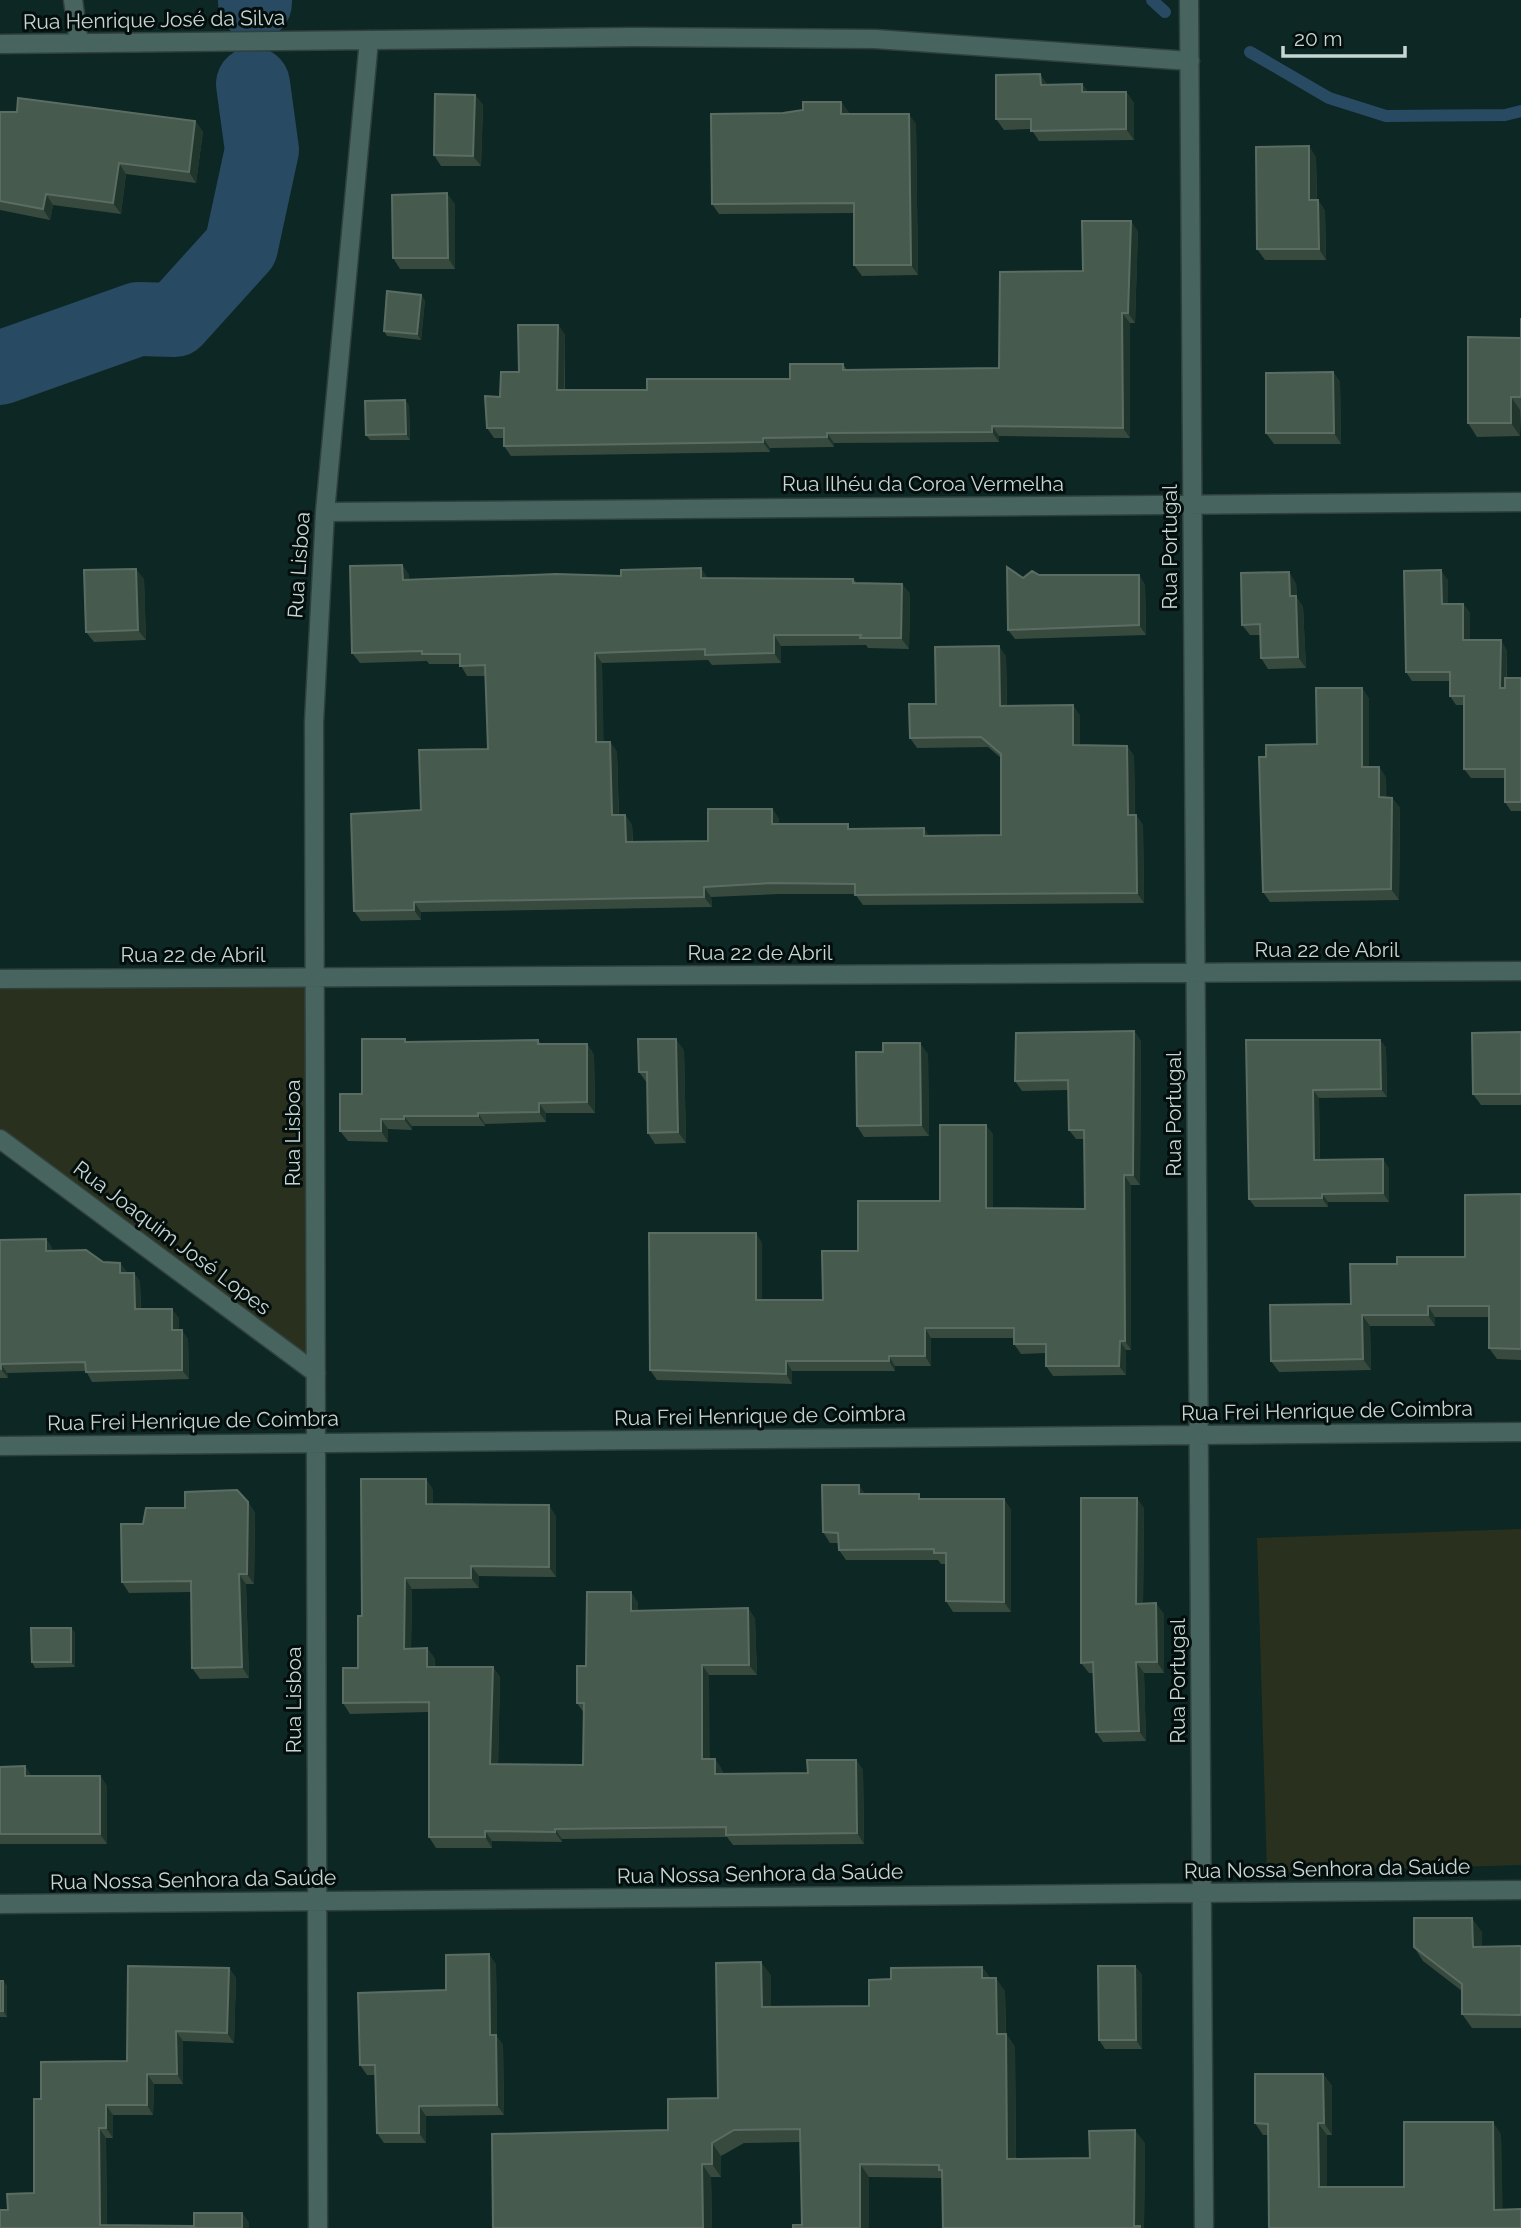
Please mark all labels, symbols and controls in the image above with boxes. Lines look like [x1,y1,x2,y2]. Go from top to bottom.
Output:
street label: Rua Henrique José da Silva [23,5,285,34]
scale bar [1283,14,1406,58]
text: 20 m [1294,26,1342,51]
street label: Rua Ilhéu da Coroa Vermelha [782,471,1064,496]
street label: Rua Portugal [1157,484,1182,610]
street label: Rua Lisboa [282,511,315,619]
street label: Rua 22 de Abril [1255,937,1400,962]
street label: Rua 22 de Abril [688,940,833,965]
street label: Rua 22 de Abril [121,942,266,967]
street label: Rua Portugal [1161,1051,1186,1177]
street label: Rua Lisboa [280,1080,305,1186]
street label: Rua Joaquim José Lopes [69,1155,276,1320]
street label: Rua Frei Henrique de Coimbra [1181,1395,1473,1426]
street label: Rua Frei Henrique de Coimbra [614,1400,906,1431]
street label: Rua Frei Henrique de Coimbra [47,1405,339,1436]
street label: Rua Portugal [1165,1618,1190,1744]
street label: Rua Lisboa [281,1647,306,1753]
street label: Rua Nossa Senhora da Saúde [1184,1854,1470,1883]
street label: Rua Nossa Senhora da Saúde [617,1859,903,1888]
street label: Rua Nossa Senhora da Saúde [50,1865,336,1894]

